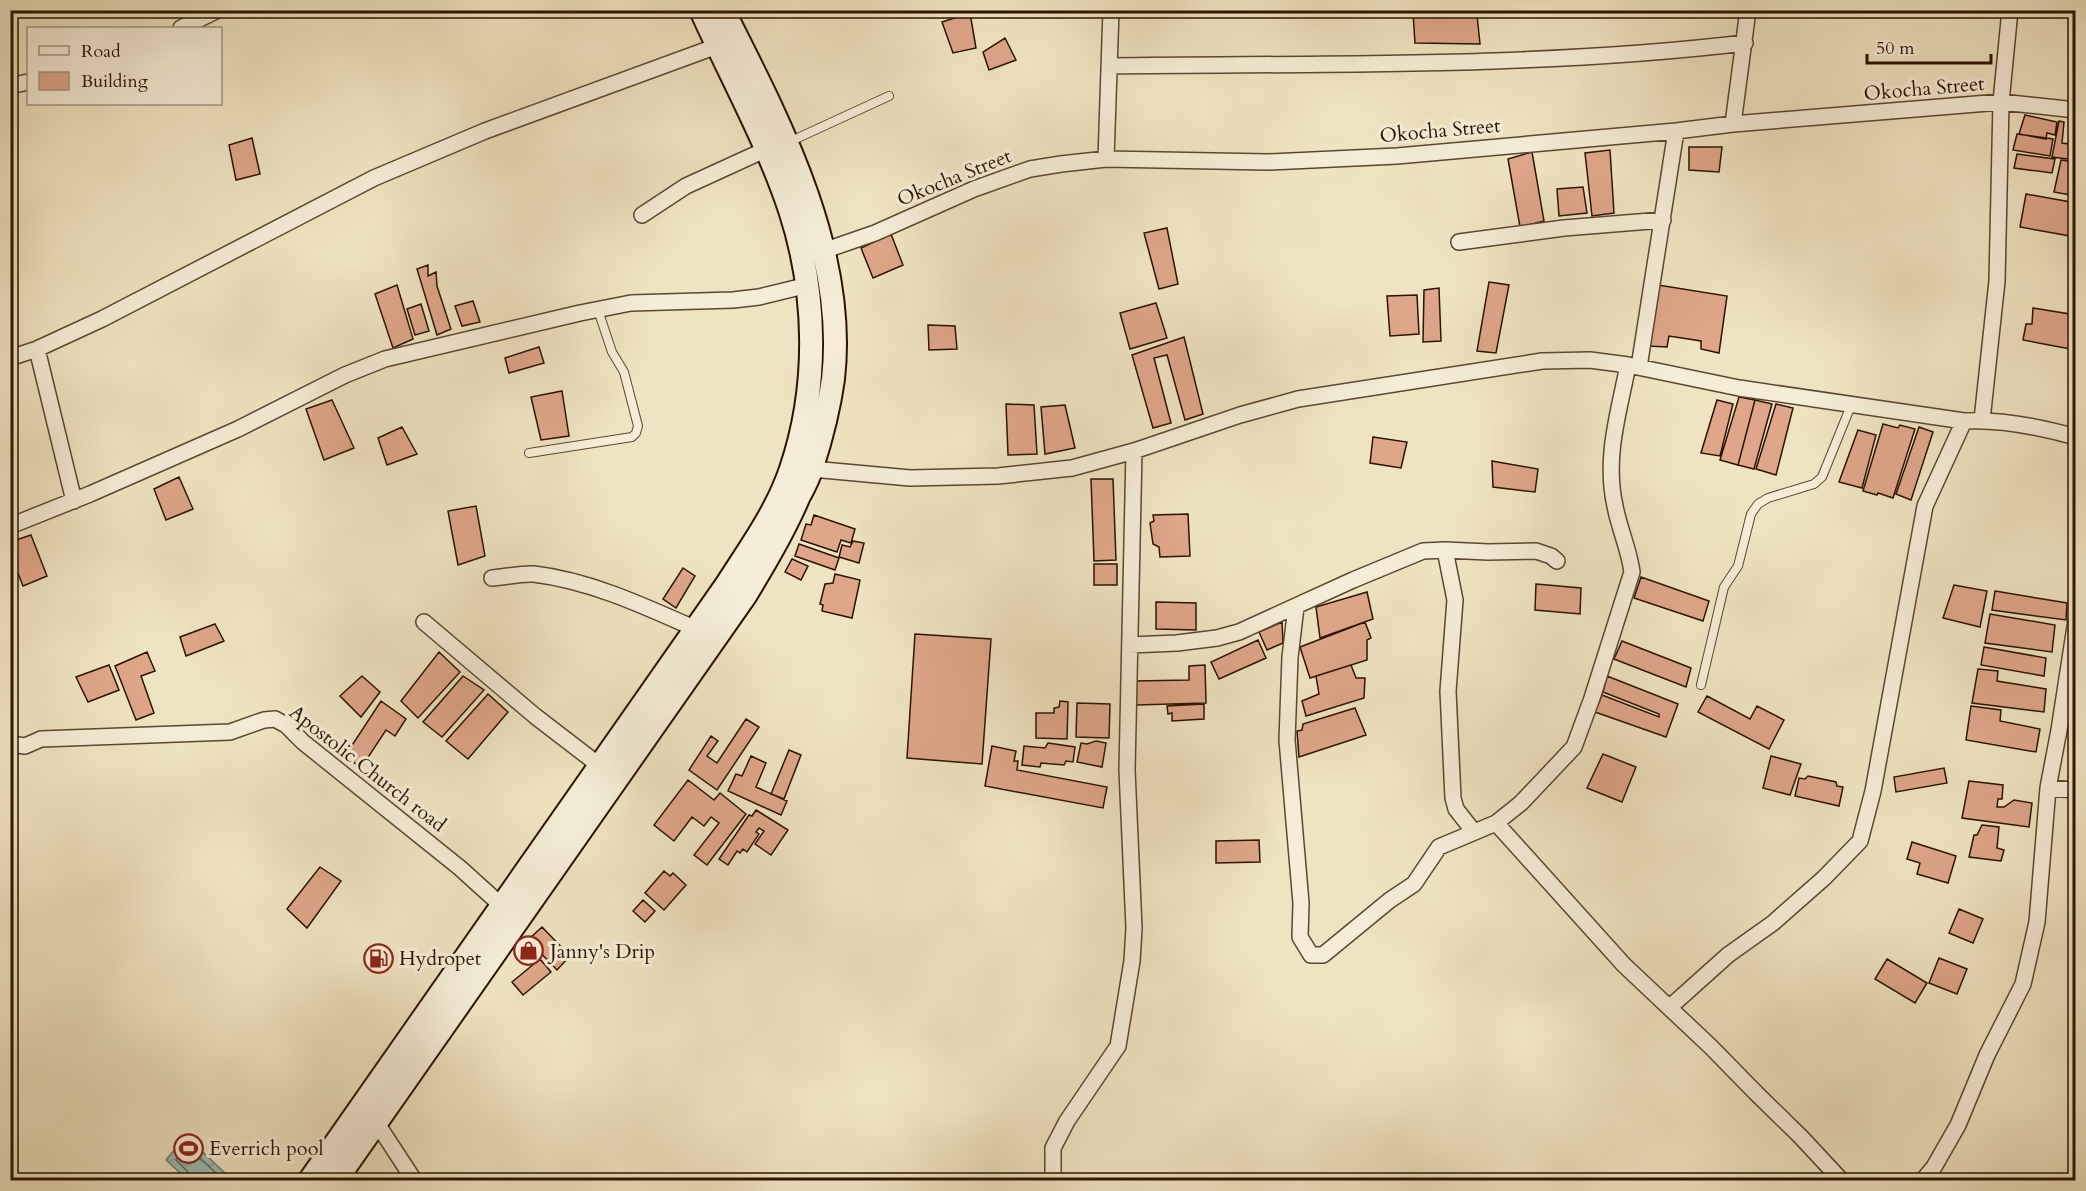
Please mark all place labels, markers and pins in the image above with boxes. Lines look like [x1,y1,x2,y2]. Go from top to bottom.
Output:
shop icon: Janny's Drip [513,935,545,967]
place label: Janny's Drip [547,938,655,965]
fuel station icon: Hydropet [362,942,394,974]
place label: Hydropet [399,945,482,972]
sports icon: Everrich pool [172,1132,204,1164]
place label: Everrich pool [209,1135,324,1162]

